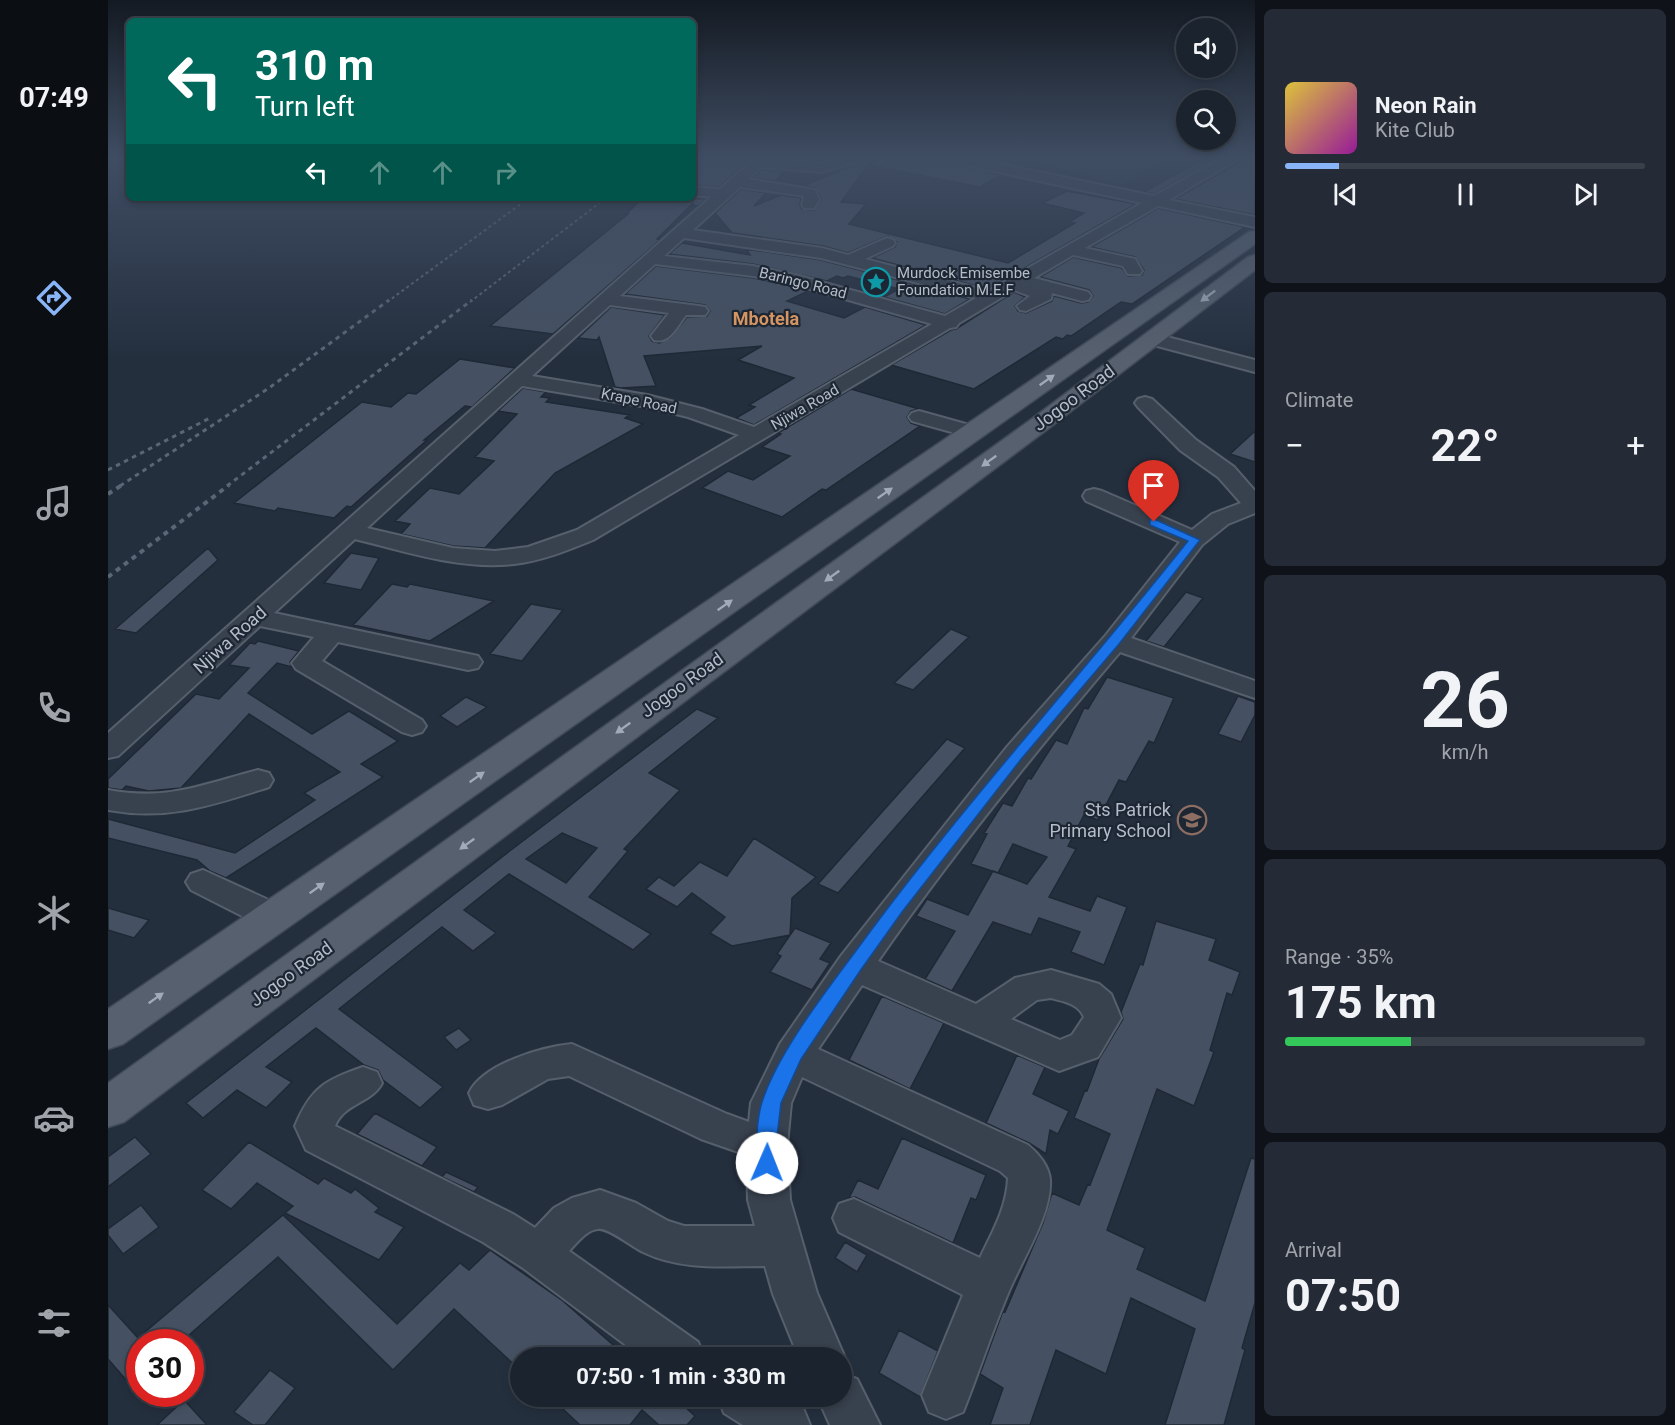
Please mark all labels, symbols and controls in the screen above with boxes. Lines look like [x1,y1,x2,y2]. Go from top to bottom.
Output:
map controls [1176,18,1236,150]
button: sound [1176,18,1236,78]
text: 310 m [255,41,374,90]
icon: left [156,42,234,120]
text: 07:49 [19,82,89,114]
button: search [1176,90,1236,150]
text: Turn left [255,91,355,123]
text: Neon Rain [1375,93,1477,118]
text: Kite Club [1375,118,1455,142]
icon: left [300,156,333,189]
icon: ahead [363,156,396,189]
icon: ahead [426,156,459,189]
icon: right [489,156,522,189]
icon: previous [1329,178,1362,211]
icon: pause [1449,178,1482,211]
icon: next [1569,178,1602,211]
street label: Baringo Road [757,263,849,303]
place label: Murdock Emisembe Foundation M.E.F [897,264,1030,299]
place icon: Murdock Emisembe Foundation M.E.F [860,266,892,298]
icon: directions [33,277,75,319]
one-way arrow [1200,290,1216,302]
district label: Mbotela [733,308,799,329]
street label: Jogoo Road [1029,360,1119,435]
one-way arrow [1039,374,1055,386]
street label: Njiwa Road [768,380,842,434]
street label: Krape Road [600,384,678,418]
text: Climate [1285,388,1353,412]
text: 22° [1430,419,1500,472]
text: − [1285,426,1304,465]
text: + [1626,426,1645,465]
one-way arrow [982,455,998,467]
pin [1128,460,1179,522]
icon: arrive [1137,469,1170,502]
icon: music [33,482,75,524]
one-way arrow [876,487,892,499]
one-way arrow [824,569,839,581]
one-way arrow [717,600,733,611]
street label: Njiwa Road [189,602,270,678]
street label: Jogoo Road [636,648,727,721]
text: 26 [1420,655,1510,746]
icon: phone [33,687,75,729]
one-way arrow [616,722,632,734]
text: km/h [1442,740,1488,764]
one-way arrow [469,772,485,783]
place label: Sts Patrick Primary School [1049,799,1172,841]
school or university icon: Sts Patrick Primary School [1176,804,1208,836]
one-way arrow [459,838,475,850]
one-way arrow [308,882,324,894]
icon: climate [33,892,75,934]
street label: Jogoo Road [245,937,336,1010]
text: Range · 35% [1285,945,1393,969]
text: 175 km [1285,976,1437,1029]
one-way arrow [148,993,164,1004]
icon: car [33,1097,75,1139]
position arrow [735,1131,799,1195]
text: Arrival [1285,1238,1342,1262]
text: 07:50 [1285,1269,1401,1322]
icon: filters [33,1302,75,1344]
speed limit sign: 30 [126,1329,204,1407]
text: 07:50 · 1 min · 330 m [576,1364,786,1389]

